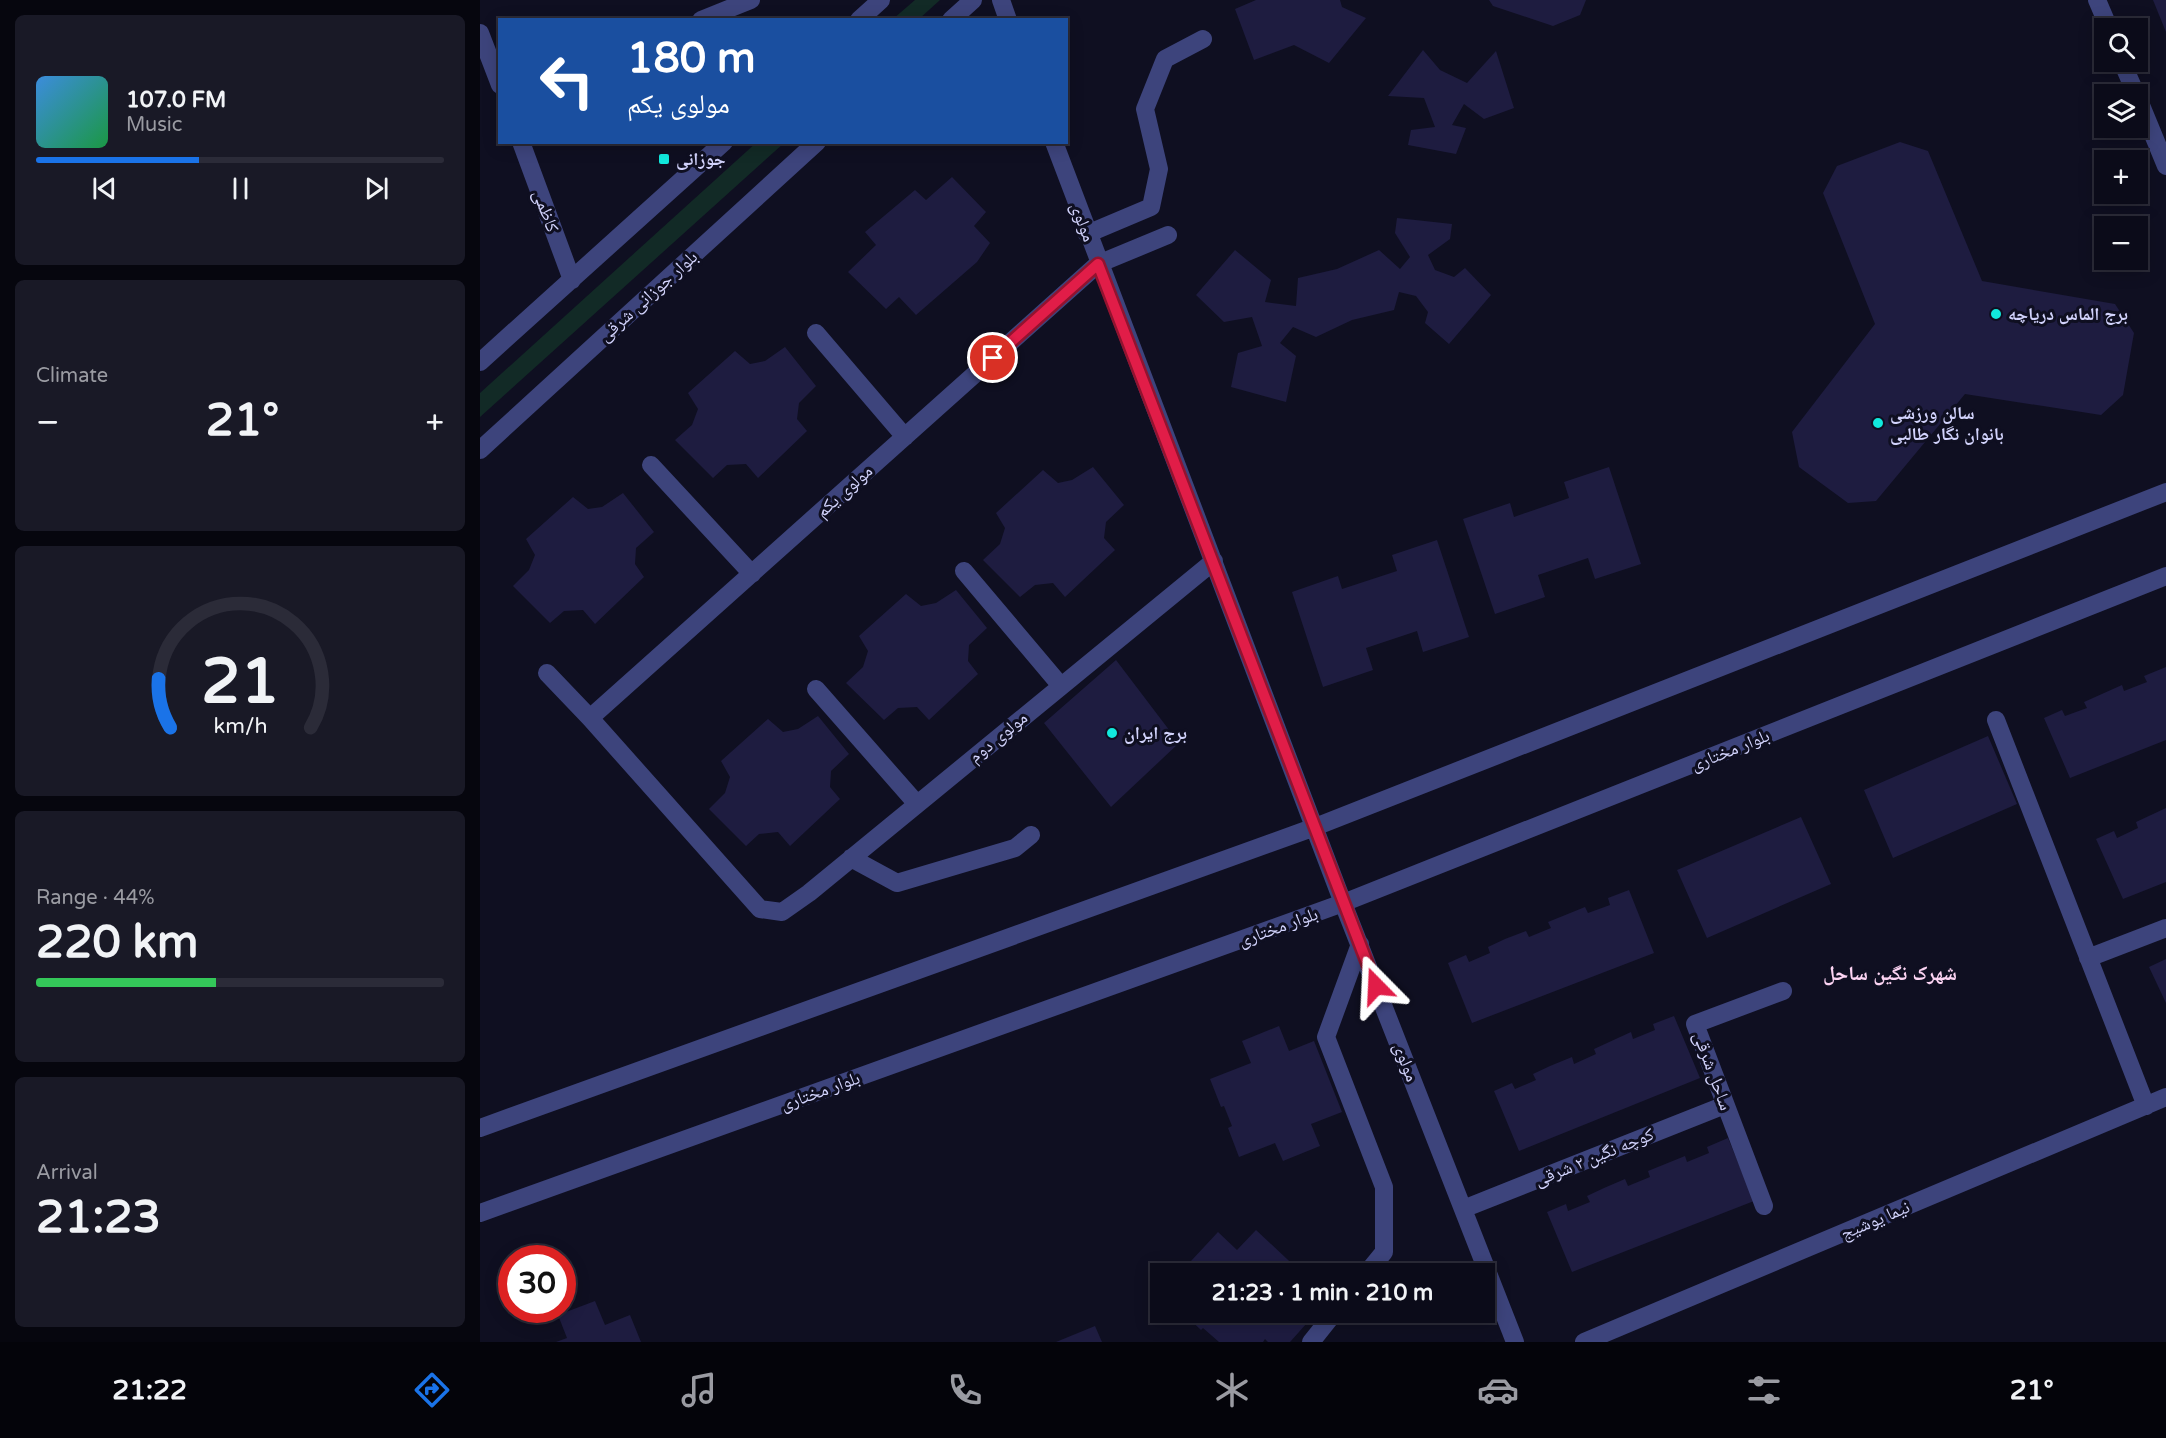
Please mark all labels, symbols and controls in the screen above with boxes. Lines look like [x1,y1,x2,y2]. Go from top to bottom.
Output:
map controls [2094,18,2148,270]
button: search [2094,18,2148,72]
text: 180 m [627,33,756,84]
icon: left [528,42,606,120]
button: layers [2094,84,2148,138]
text: 107.0 FM [126,87,226,113]
text: مولوی یکم [627,88,730,121]
text: Music [126,113,182,137]
place label: جوزانی [676,148,726,170]
button: + [2094,150,2148,204]
marker: جوزانی [657,152,671,166]
icon: previous [88,172,121,205]
icon: pause [224,172,257,205]
icon: next [360,172,393,205]
street label: کاظمی [528,187,564,236]
street label: مولوی [1066,199,1100,245]
button: − [2094,216,2148,270]
street label: بلوار جوزانی شرقی [594,246,702,346]
place label: برج الماس دریاچه [2008,303,2128,325]
marker: برج الماس دریاچه [1989,307,2003,321]
pin [967,332,1018,383]
icon: arrive [976,341,1009,374]
text: Climate [36,364,108,388]
text: 21° [206,394,279,448]
place label: سالن ورزشی بانوان نگار طالبی [1890,402,2004,445]
text: − [36,403,60,442]
text: + [425,403,444,442]
marker: سالن ورزشی بانوان نگار طالبی [1871,416,1885,430]
street label: مولوی یکم [811,460,878,523]
text: 21 [201,645,279,720]
street label: مولوی دوم [964,707,1033,768]
text: km/h [213,713,267,739]
place label: برج ایران [1124,722,1187,744]
street label: بلوار مختاری [1687,724,1773,776]
marker: برج ایران [1105,726,1119,740]
text: Range · 44% [36,886,155,910]
street label: بلوار مختاری [1235,902,1321,952]
text: 220 km [36,916,198,970]
position arrow [1344,954,1408,1018]
district label: شهرک نگین ساحل [1823,962,1957,986]
street label: ساحل شرقی [1689,1029,1737,1113]
street label: مولوی [1389,1039,1423,1085]
street label: بلوار مختاری [777,1066,863,1116]
street label: کوچه نگین ۲ شرقی [1531,1123,1657,1191]
text: Arrival [36,1161,98,1185]
text: 21:23 [36,1191,161,1245]
street label: نیما یوشیج [1837,1196,1913,1245]
speed limit sign: 30 [498,1245,576,1323]
text: 21:23 · 1 min · 210 m [1212,1280,1433,1306]
icon: directions [411,1369,453,1411]
icon: music [678,1369,720,1411]
icon: phone [944,1369,986,1411]
icon: climate [1211,1369,1253,1411]
icon: car [1477,1369,1519,1411]
icon: filters [1743,1369,1785,1411]
text: 21:22 [112,1374,187,1407]
text: 21° [2010,1374,2054,1407]

